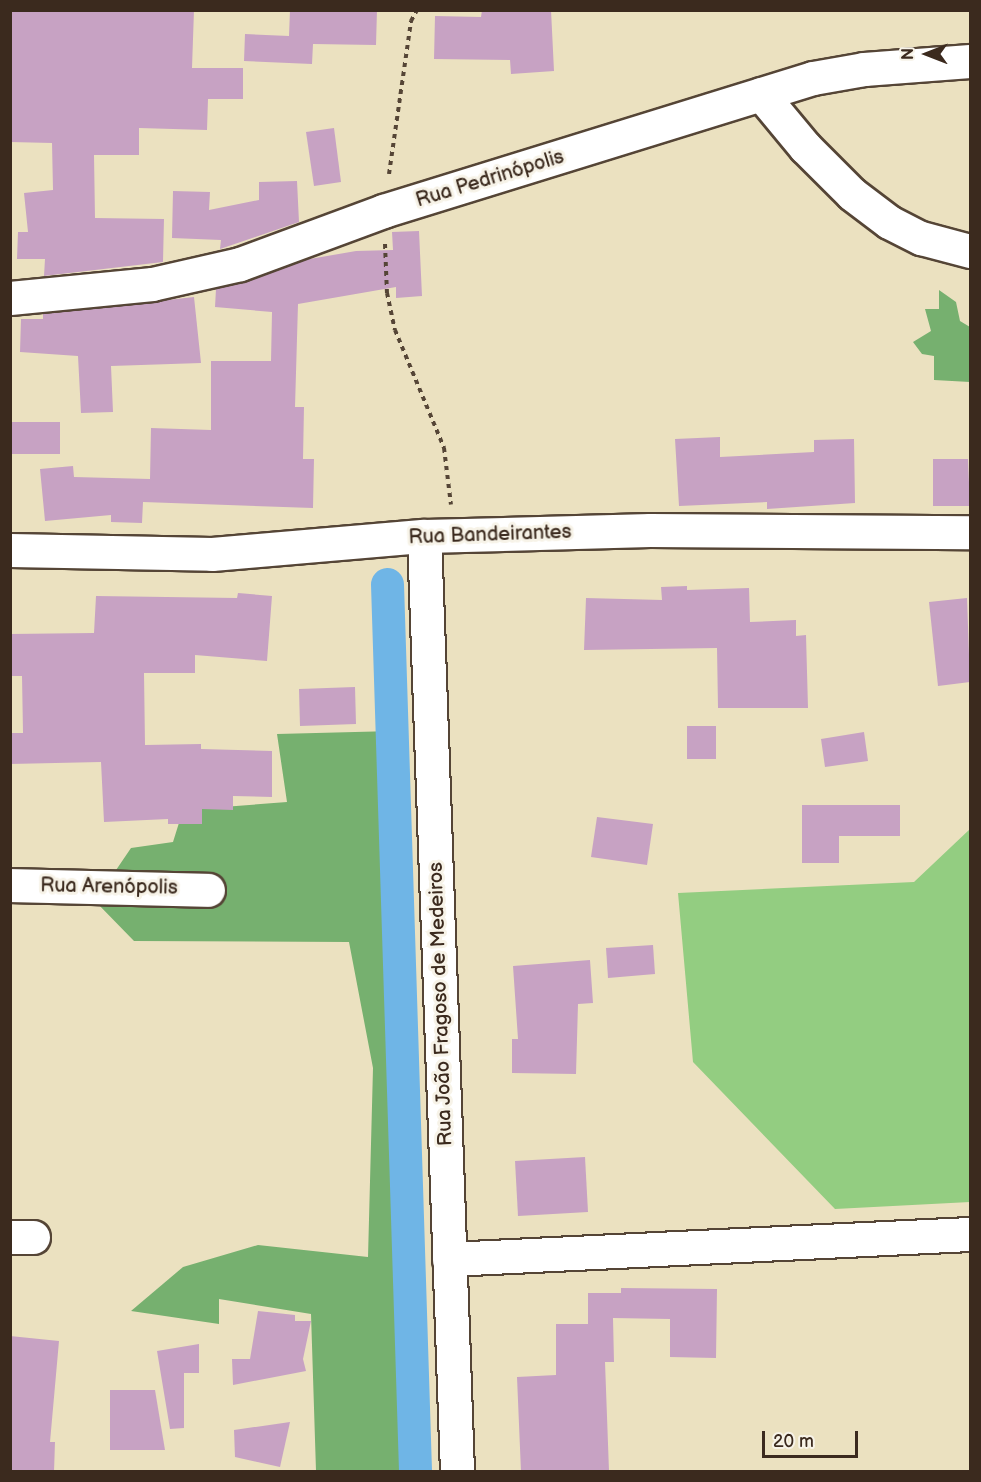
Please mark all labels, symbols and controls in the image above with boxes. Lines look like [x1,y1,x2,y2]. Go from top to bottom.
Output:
north arrow [897,24,957,84]
text: N [899,48,918,60]
street label: Rua Pedrinópolis [413,145,567,213]
street label: Rua Bandeirantes [408,520,572,550]
street label: Rua João Fragoso de Medeiros [424,861,458,1147]
street label: Rua Arenópolis [40,874,178,900]
scale bar [765,1419,861,1457]
text: 20 m [773,1431,814,1452]

